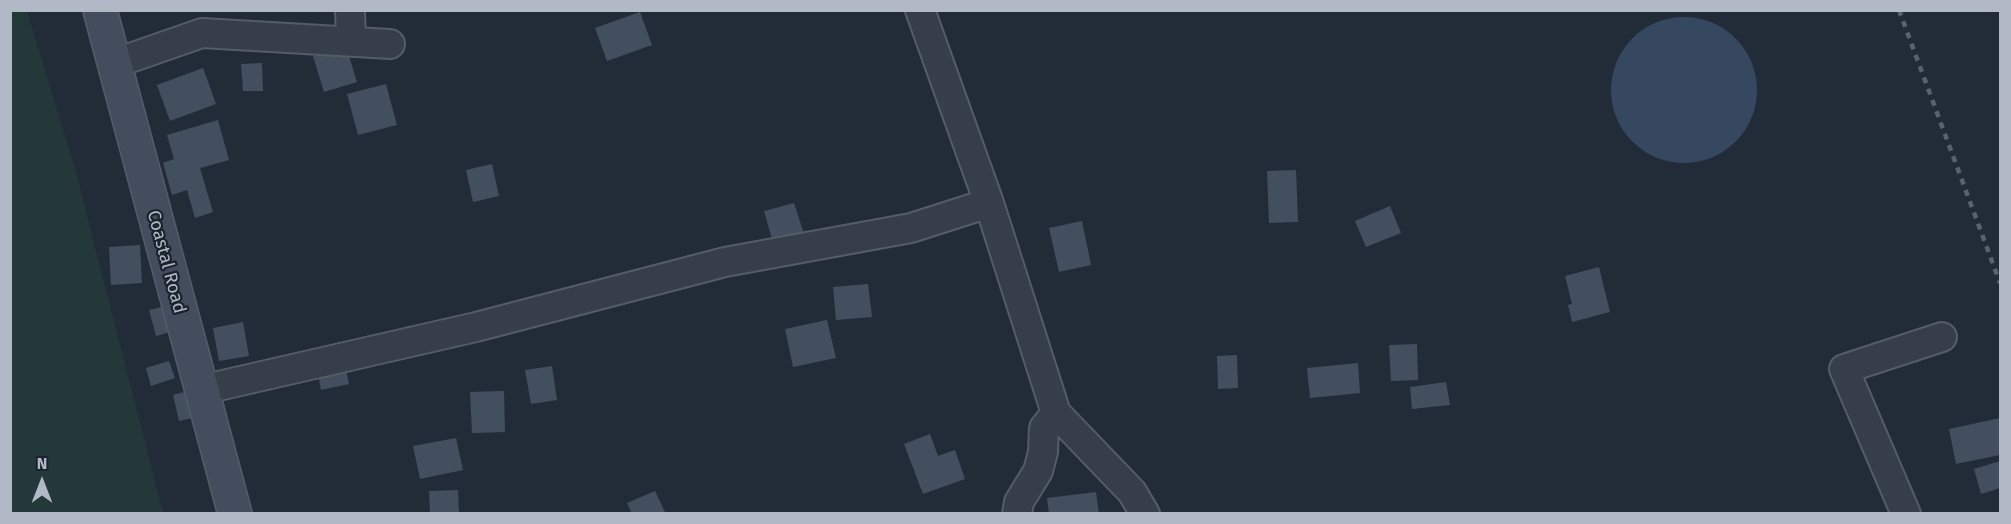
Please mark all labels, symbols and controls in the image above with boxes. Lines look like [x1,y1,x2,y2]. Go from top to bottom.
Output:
street label: Coastal Road [142,208,190,316]
north arrow [12,452,72,512]
text: N [37,454,47,473]

